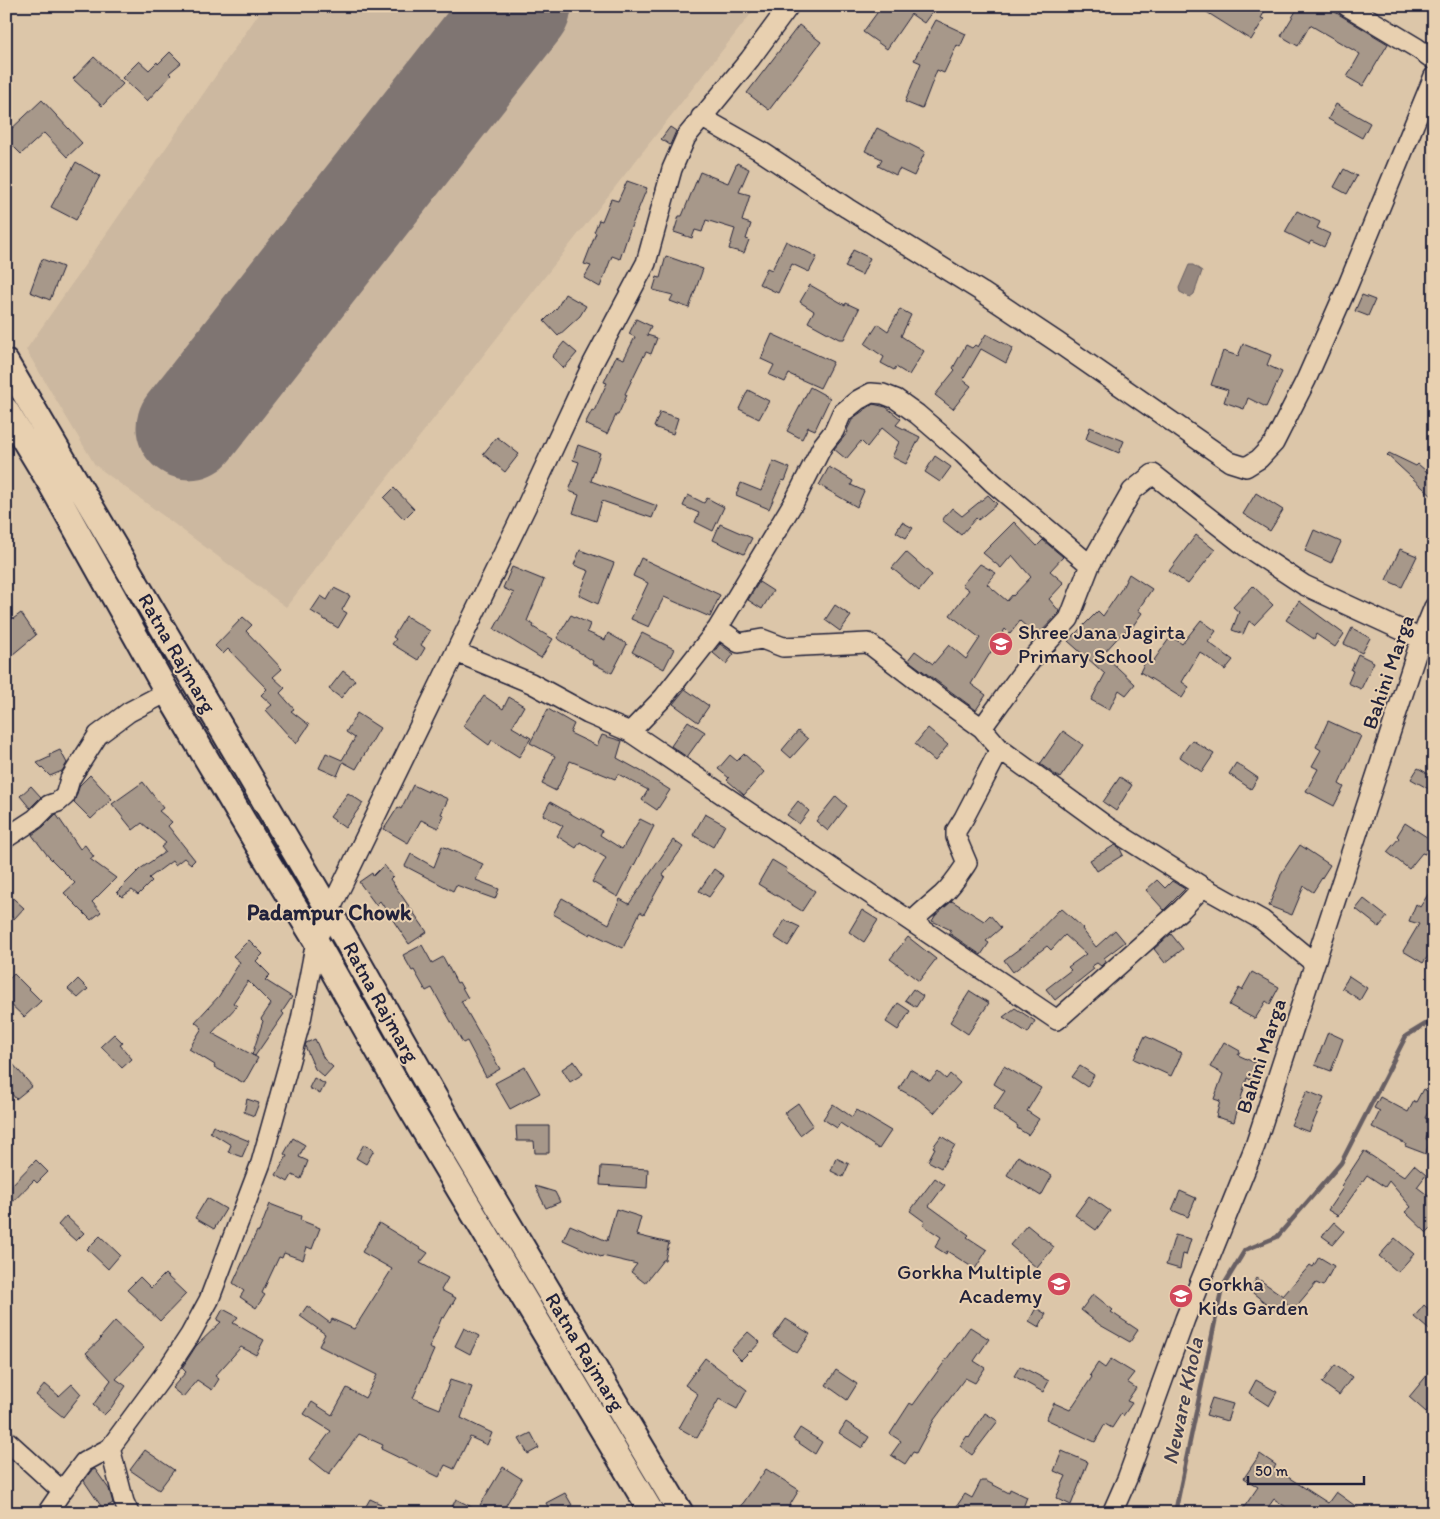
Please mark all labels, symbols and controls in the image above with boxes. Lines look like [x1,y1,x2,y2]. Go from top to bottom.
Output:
street label: Ratna Rajmarg [133,588,222,717]
street label: Bahini Marga [1356,611,1419,732]
place label: Shree Jana Jagirta Primary School [1018,619,1185,668]
school or university icon: Shree Jana Jagirta Primary School [988,631,1014,657]
district label: Padampur Chowk [247,899,412,926]
street label: Ratna Rajmarg [338,937,425,1067]
street label: Bahini Marga [1230,995,1291,1116]
place label: Gorkha Multiple Academy [897,1259,1042,1308]
school or university icon: Gorkha Multiple Academy [1046,1271,1072,1297]
place label: Gorkha Kids Garden [1198,1271,1309,1320]
school or university icon: Gorkha Kids Garden [1168,1283,1194,1309]
street label: Ratna Rajmarg [540,1288,631,1416]
water label: Neware Khola [1156,1334,1209,1467]
scale bar [1248,1454,1364,1486]
text: 50 m [1255,1462,1288,1480]

